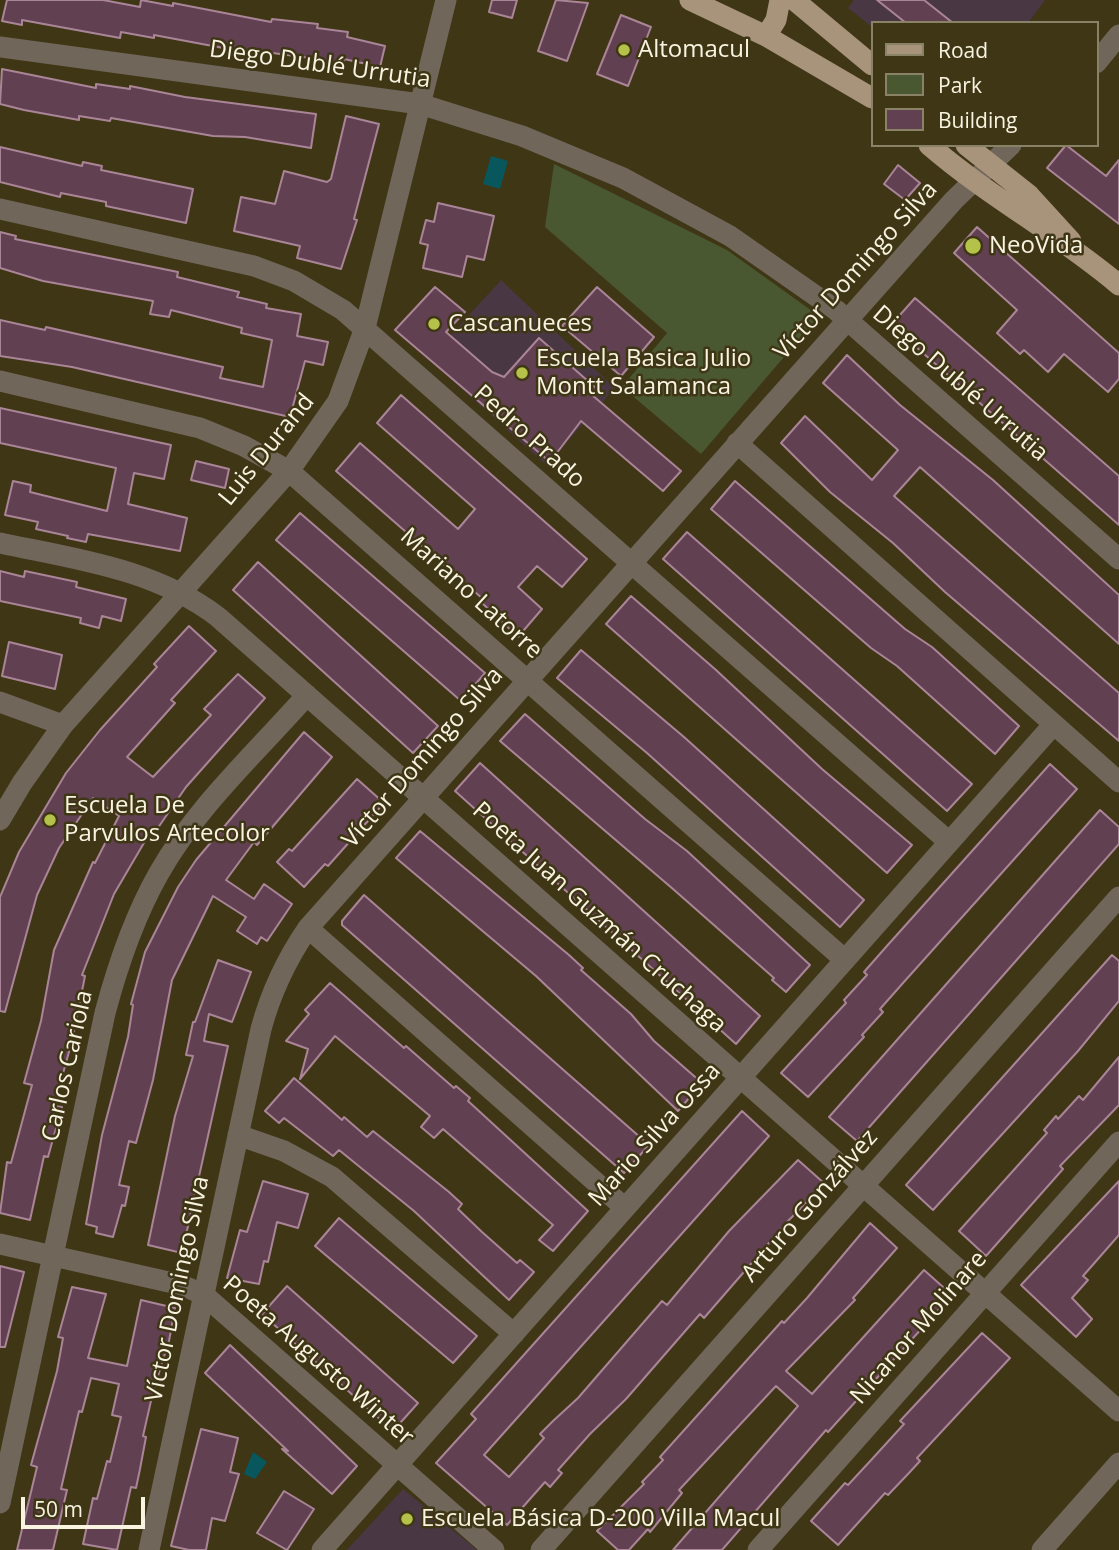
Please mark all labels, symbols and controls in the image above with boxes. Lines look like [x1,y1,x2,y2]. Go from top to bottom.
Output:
legend [870,21,1098,147]
street label: Diego Dublé Urrutia [208,35,432,95]
place label: Altomacul [638,36,750,64]
text: Road [938,36,988,64]
marker: Altomacul [616,42,632,58]
text: Park [938,71,982,99]
text: Building [938,106,1017,134]
street label: Víctor Domingo Silva [768,176,944,366]
place label: NeoVida [989,232,1083,260]
marker: NeoVida [963,236,983,256]
street label: Diego Dublé Urrutia [866,300,1054,468]
place label: Cascanueces [448,310,592,338]
marker: Cascanueces [426,316,442,332]
place label: Escuela Basica Julio Montt Salamanca [536,345,751,401]
marker: Escuela Basica Julio Montt Salamanca [514,365,530,381]
street label: Pedro Prado [467,380,591,494]
street label: Luis Durand [213,388,321,512]
street label: Mariano Latorre [394,523,548,665]
street label: Víctor Domingo Silva [337,662,509,854]
place label: Escuela De Parvulos Artecolor [64,792,270,848]
street label: Poeta Juan Guzmán Cruchaga [466,796,732,1040]
marker: Escuela De Parvulos Artecolor [42,812,58,828]
street label: Carlos Cariola [37,987,99,1145]
street label: Mario Silva Ossa [583,1057,727,1213]
street label: Arturo Gonzálvez [736,1124,884,1288]
street label: Víctor Domingo Silva [140,1173,216,1405]
street label: Nicanor Molinare [845,1245,993,1411]
street label: Poeta Augusto Winter [217,1270,419,1452]
scale bar [24,1484,149,1528]
text: 50 m [34,1495,83,1523]
place label: Escuela Básica D-200 Villa Macul [421,1505,780,1533]
marker: Escuela Básica D-200 Villa Macul [399,1511,415,1527]

